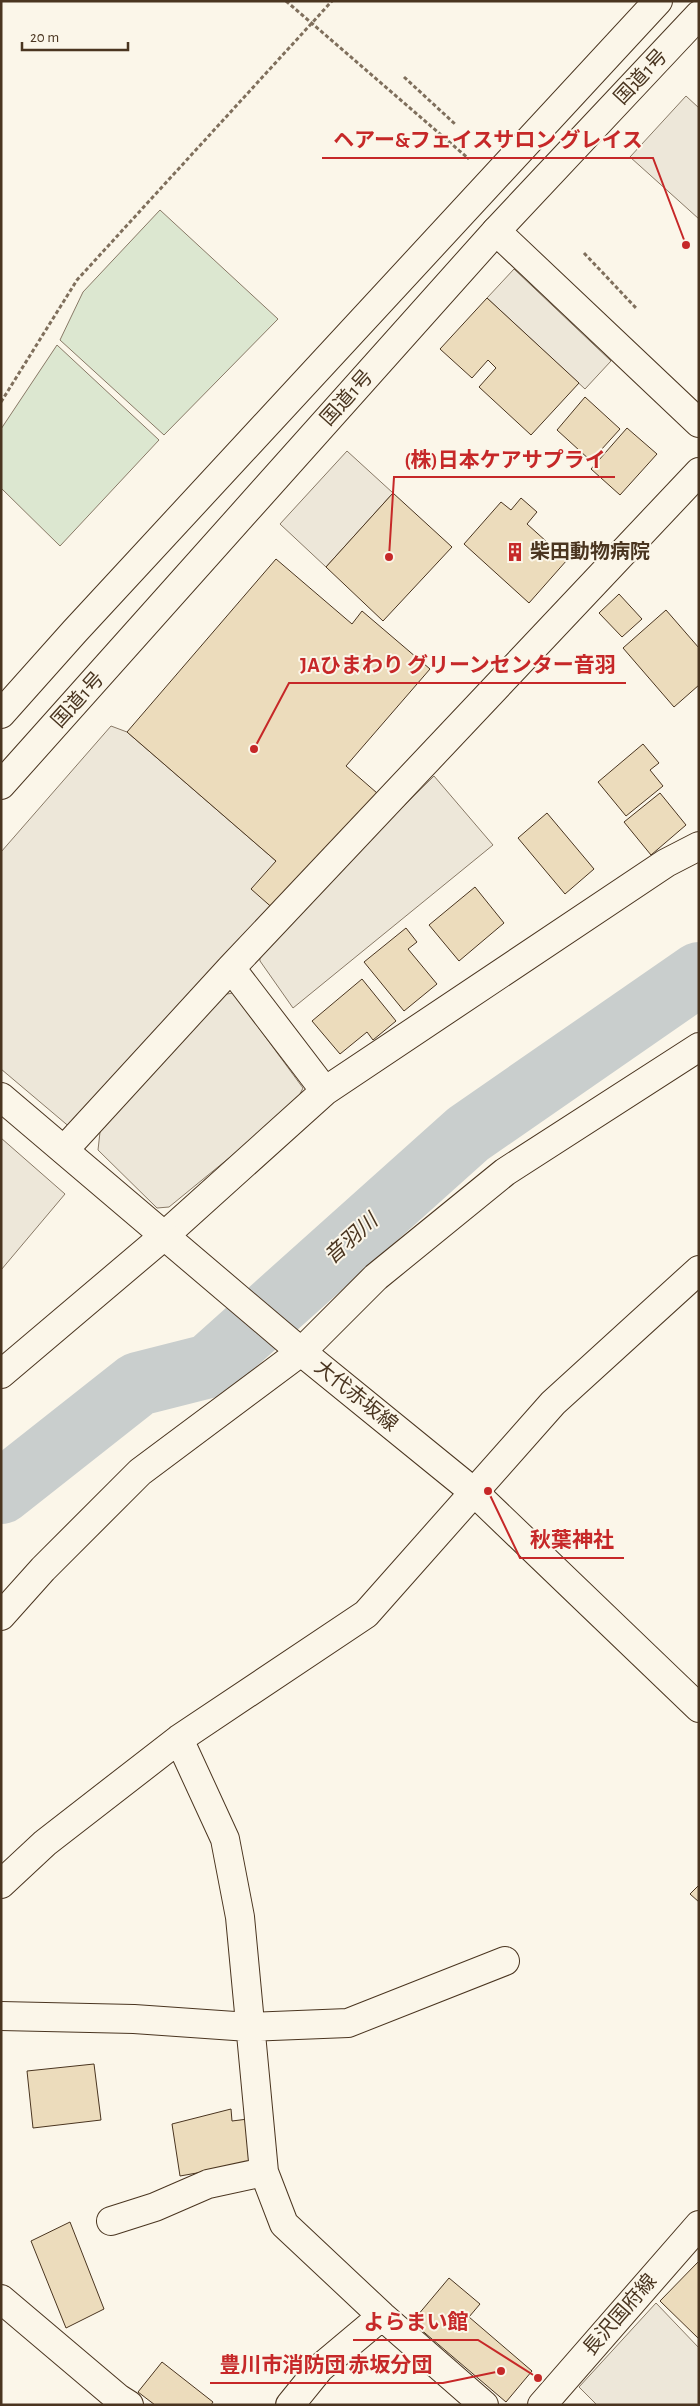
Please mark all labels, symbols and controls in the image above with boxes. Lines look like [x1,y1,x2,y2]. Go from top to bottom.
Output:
scale bar [22,20,129,52]
text: 20 m [30,30,59,45]
street label: 国道1号 [610,45,671,108]
callout: ヘアー&フェイスサロン グレイス [322,122,653,158]
text: ヘアー&フェイスサロン グレイス [333,129,643,151]
street label: 国道1号 [316,366,377,430]
callout: (株)日本ケアサプライ [394,441,615,477]
text: (株)日本ケアサプライ [404,449,606,471]
place label: 柴田動物病院 [530,540,650,562]
building icon: 柴田動物病院 [504,541,526,563]
callout: JAひまわり グリーンセンター音羽 [289,647,626,683]
text: JAひまわり グリーンセンター音羽 [300,654,616,676]
street label: 国道1号 [47,668,108,732]
water label: 音羽川 [320,1208,383,1268]
street label: 大代赤坂線 [311,1355,402,1435]
callout: 秋葉神社 [520,1522,624,1558]
text: 秋葉神社 [530,1528,614,1551]
street label: 長沢国府線 [578,2269,660,2359]
callout: よらまい館 [353,2304,478,2340]
text: よらまい館 [364,2311,469,2333]
callout: 豊川市消防団 赤坂分団 [210,2347,443,2383]
text: 豊川市消防団 赤坂分団 [219,2354,433,2376]

